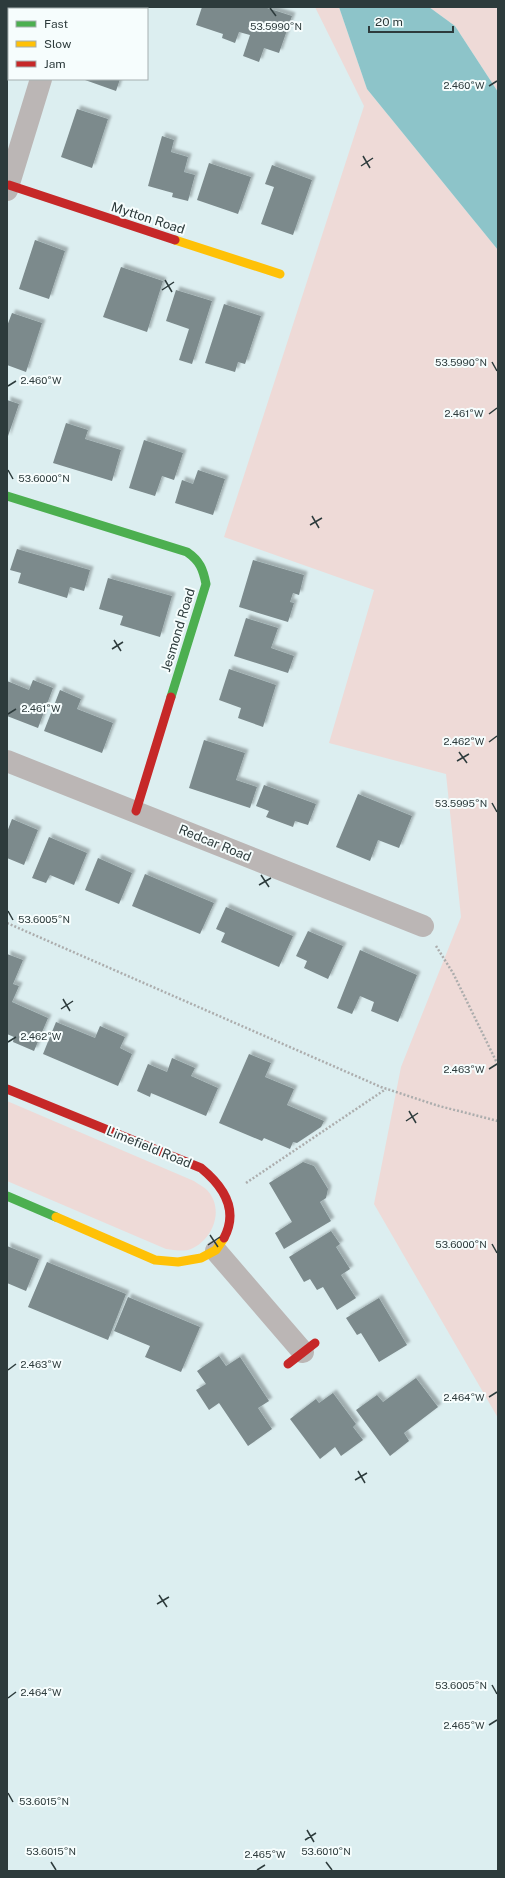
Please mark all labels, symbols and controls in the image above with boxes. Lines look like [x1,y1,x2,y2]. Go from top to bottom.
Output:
legend [8,8,148,80]
scale bar [369,8,453,34]
text: 20 m [375,15,403,29]
text: Fast [44,17,69,31]
text: 53.5990°N [250,20,302,32]
text: Slow [44,37,72,51]
text: Jam [44,57,66,71]
text: 2.460°W [444,79,485,91]
street label: Mytton Road [109,199,187,237]
text: 53.5990°N [435,356,487,368]
text: 2.460°W [21,374,62,386]
text: 2.461°W [445,407,484,419]
text: 53.6000°N [18,472,70,484]
street label: Jesmond Road [158,586,198,674]
text: 2.461°W [22,702,61,714]
text: 2.462°W [444,735,485,747]
text: 53.5995°N [435,797,487,809]
street label: Redcar Road [177,822,253,864]
text: 53.6005°N [18,913,70,925]
text: 2.462°W [21,1030,62,1042]
text: 2.463°W [443,1063,485,1075]
street label: Limefield Road [104,1123,194,1171]
text: 53.6000°N [435,1238,487,1250]
text: 2.463°W [20,1358,62,1370]
text: 2.464°W [443,1391,485,1403]
text: 53.6005°N [435,1679,487,1691]
text: 2.464°W [20,1686,62,1698]
text: 2.465°W [443,1719,485,1731]
text: 53.6015°N [19,1795,69,1807]
text: 53.6015°N [26,1845,76,1857]
text: 53.6010°N [301,1845,351,1857]
text: 2.465°W [244,1848,286,1860]

